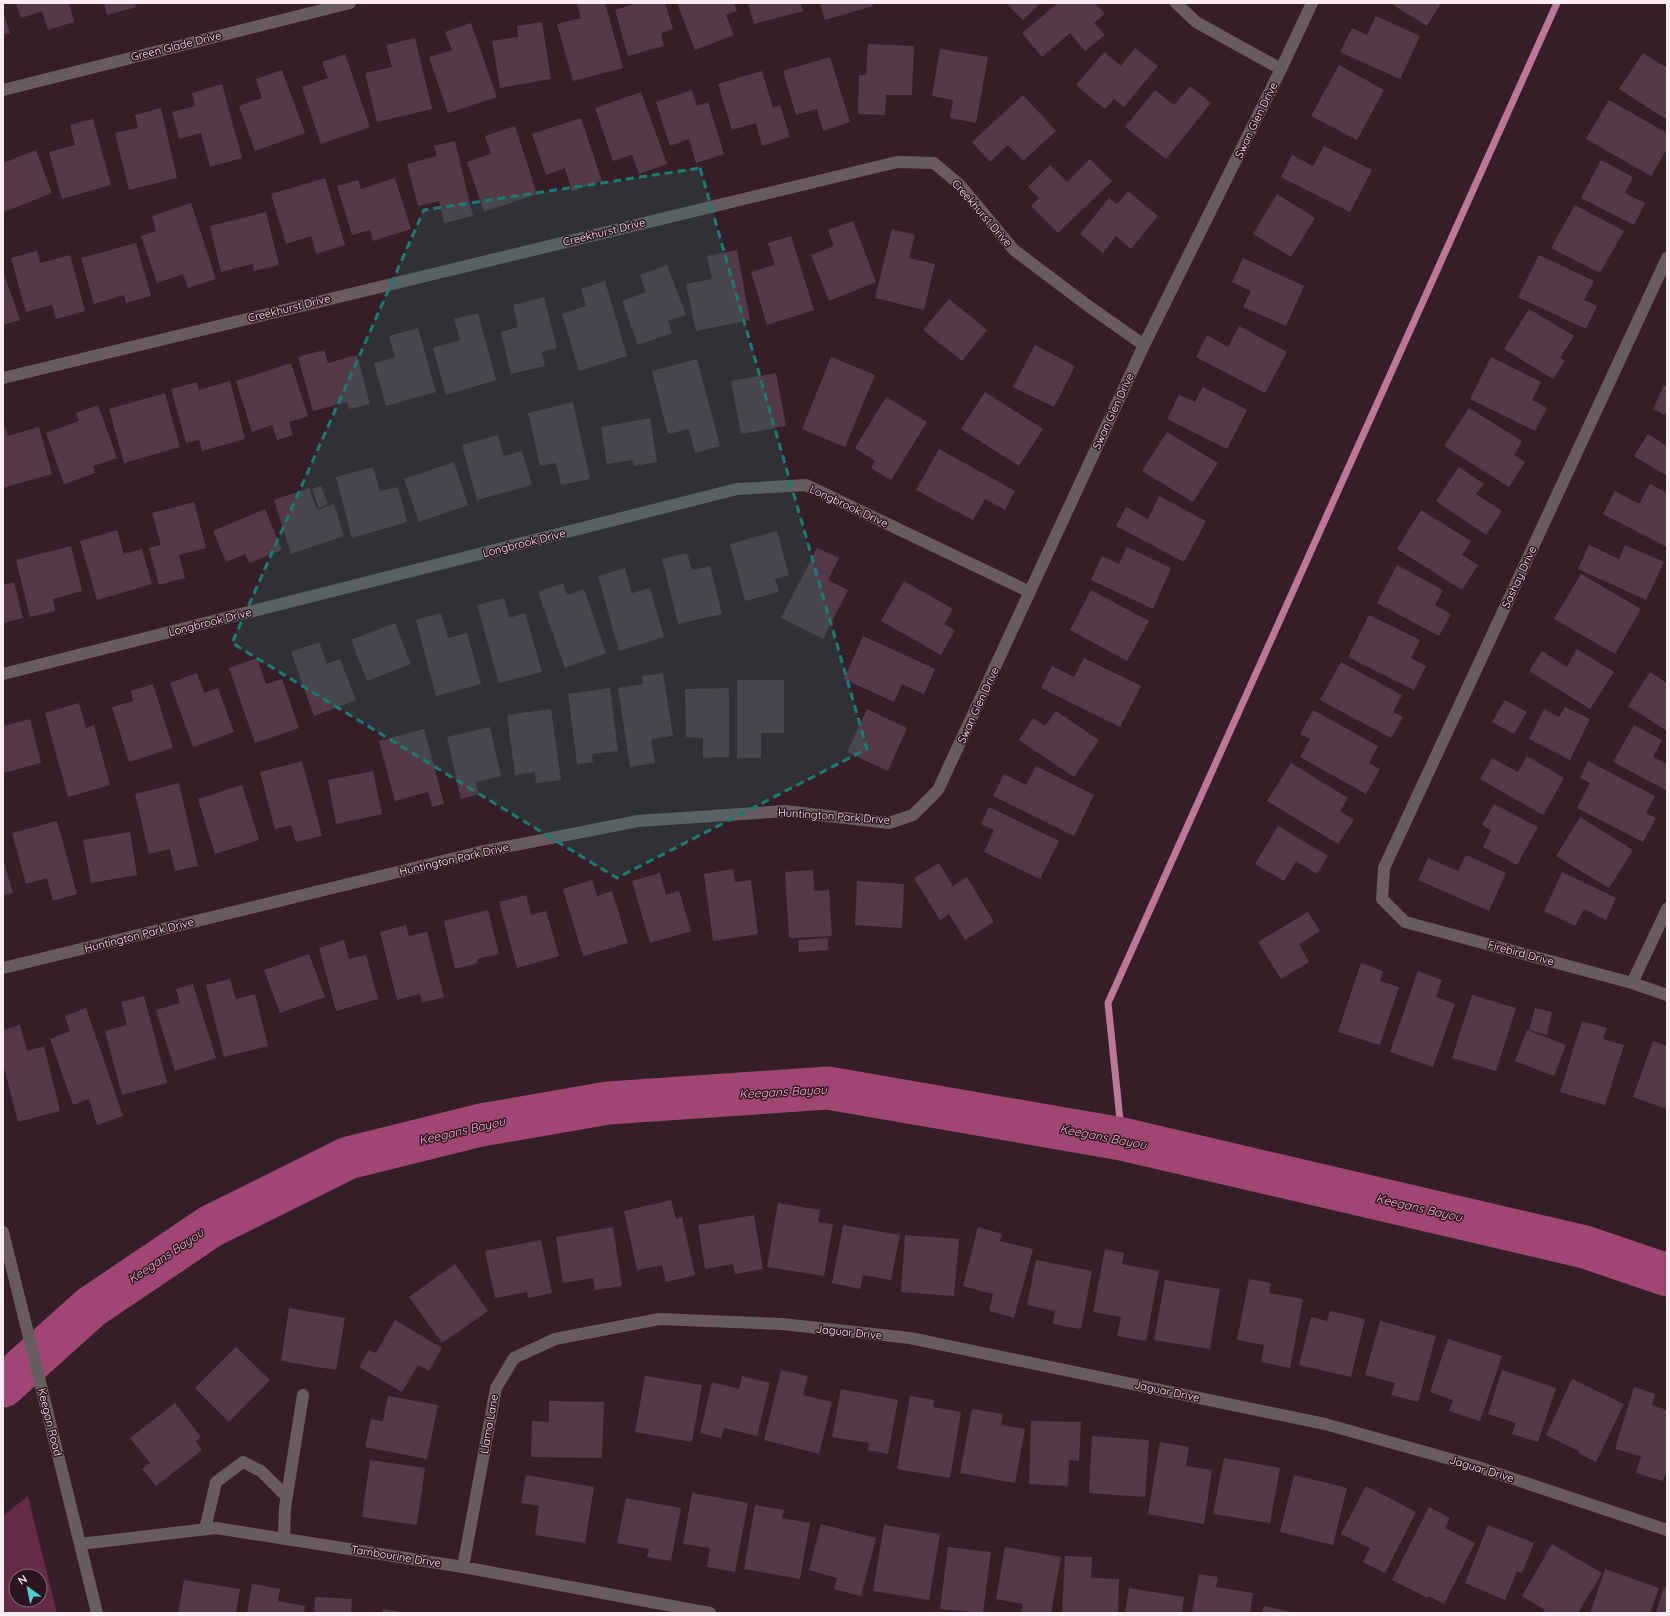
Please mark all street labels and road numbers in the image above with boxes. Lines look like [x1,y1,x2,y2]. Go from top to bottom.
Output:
street label: Green Glade Drive [129,28,223,64]
street label: Swan Glen Drive [1232,80,1280,160]
street label: Creekhurst Drive [949,177,1015,249]
street label: Creekhurst Drive [561,215,647,249]
street label: Creekhurst Drive [246,291,332,325]
street label: Swan Glen Drive [1089,371,1137,451]
street label: Longbrook Drive [808,482,890,530]
street label: Longbrook Drive [481,526,567,560]
street label: Sashay Drive [1499,544,1539,610]
street label: Longbrook Drive [167,605,253,639]
street label: Swan Glen Drive [954,665,1002,745]
street label: Huntington Park Drive [778,805,890,827]
street label: Huntington Park Drive [398,840,510,878]
street label: Huntington Park Drive [83,915,195,955]
street label: Firebird Drive [1486,937,1556,969]
street label: Jaguar Drive [815,1322,883,1342]
street label: Jaguar Drive [1133,1377,1201,1405]
street label: Keegan Road [35,1386,65,1458]
street label: Llama Lane [477,1393,501,1455]
street label: Jaguar Drive [1448,1453,1516,1485]
street label: Tambourine Drive [350,1542,442,1570]

